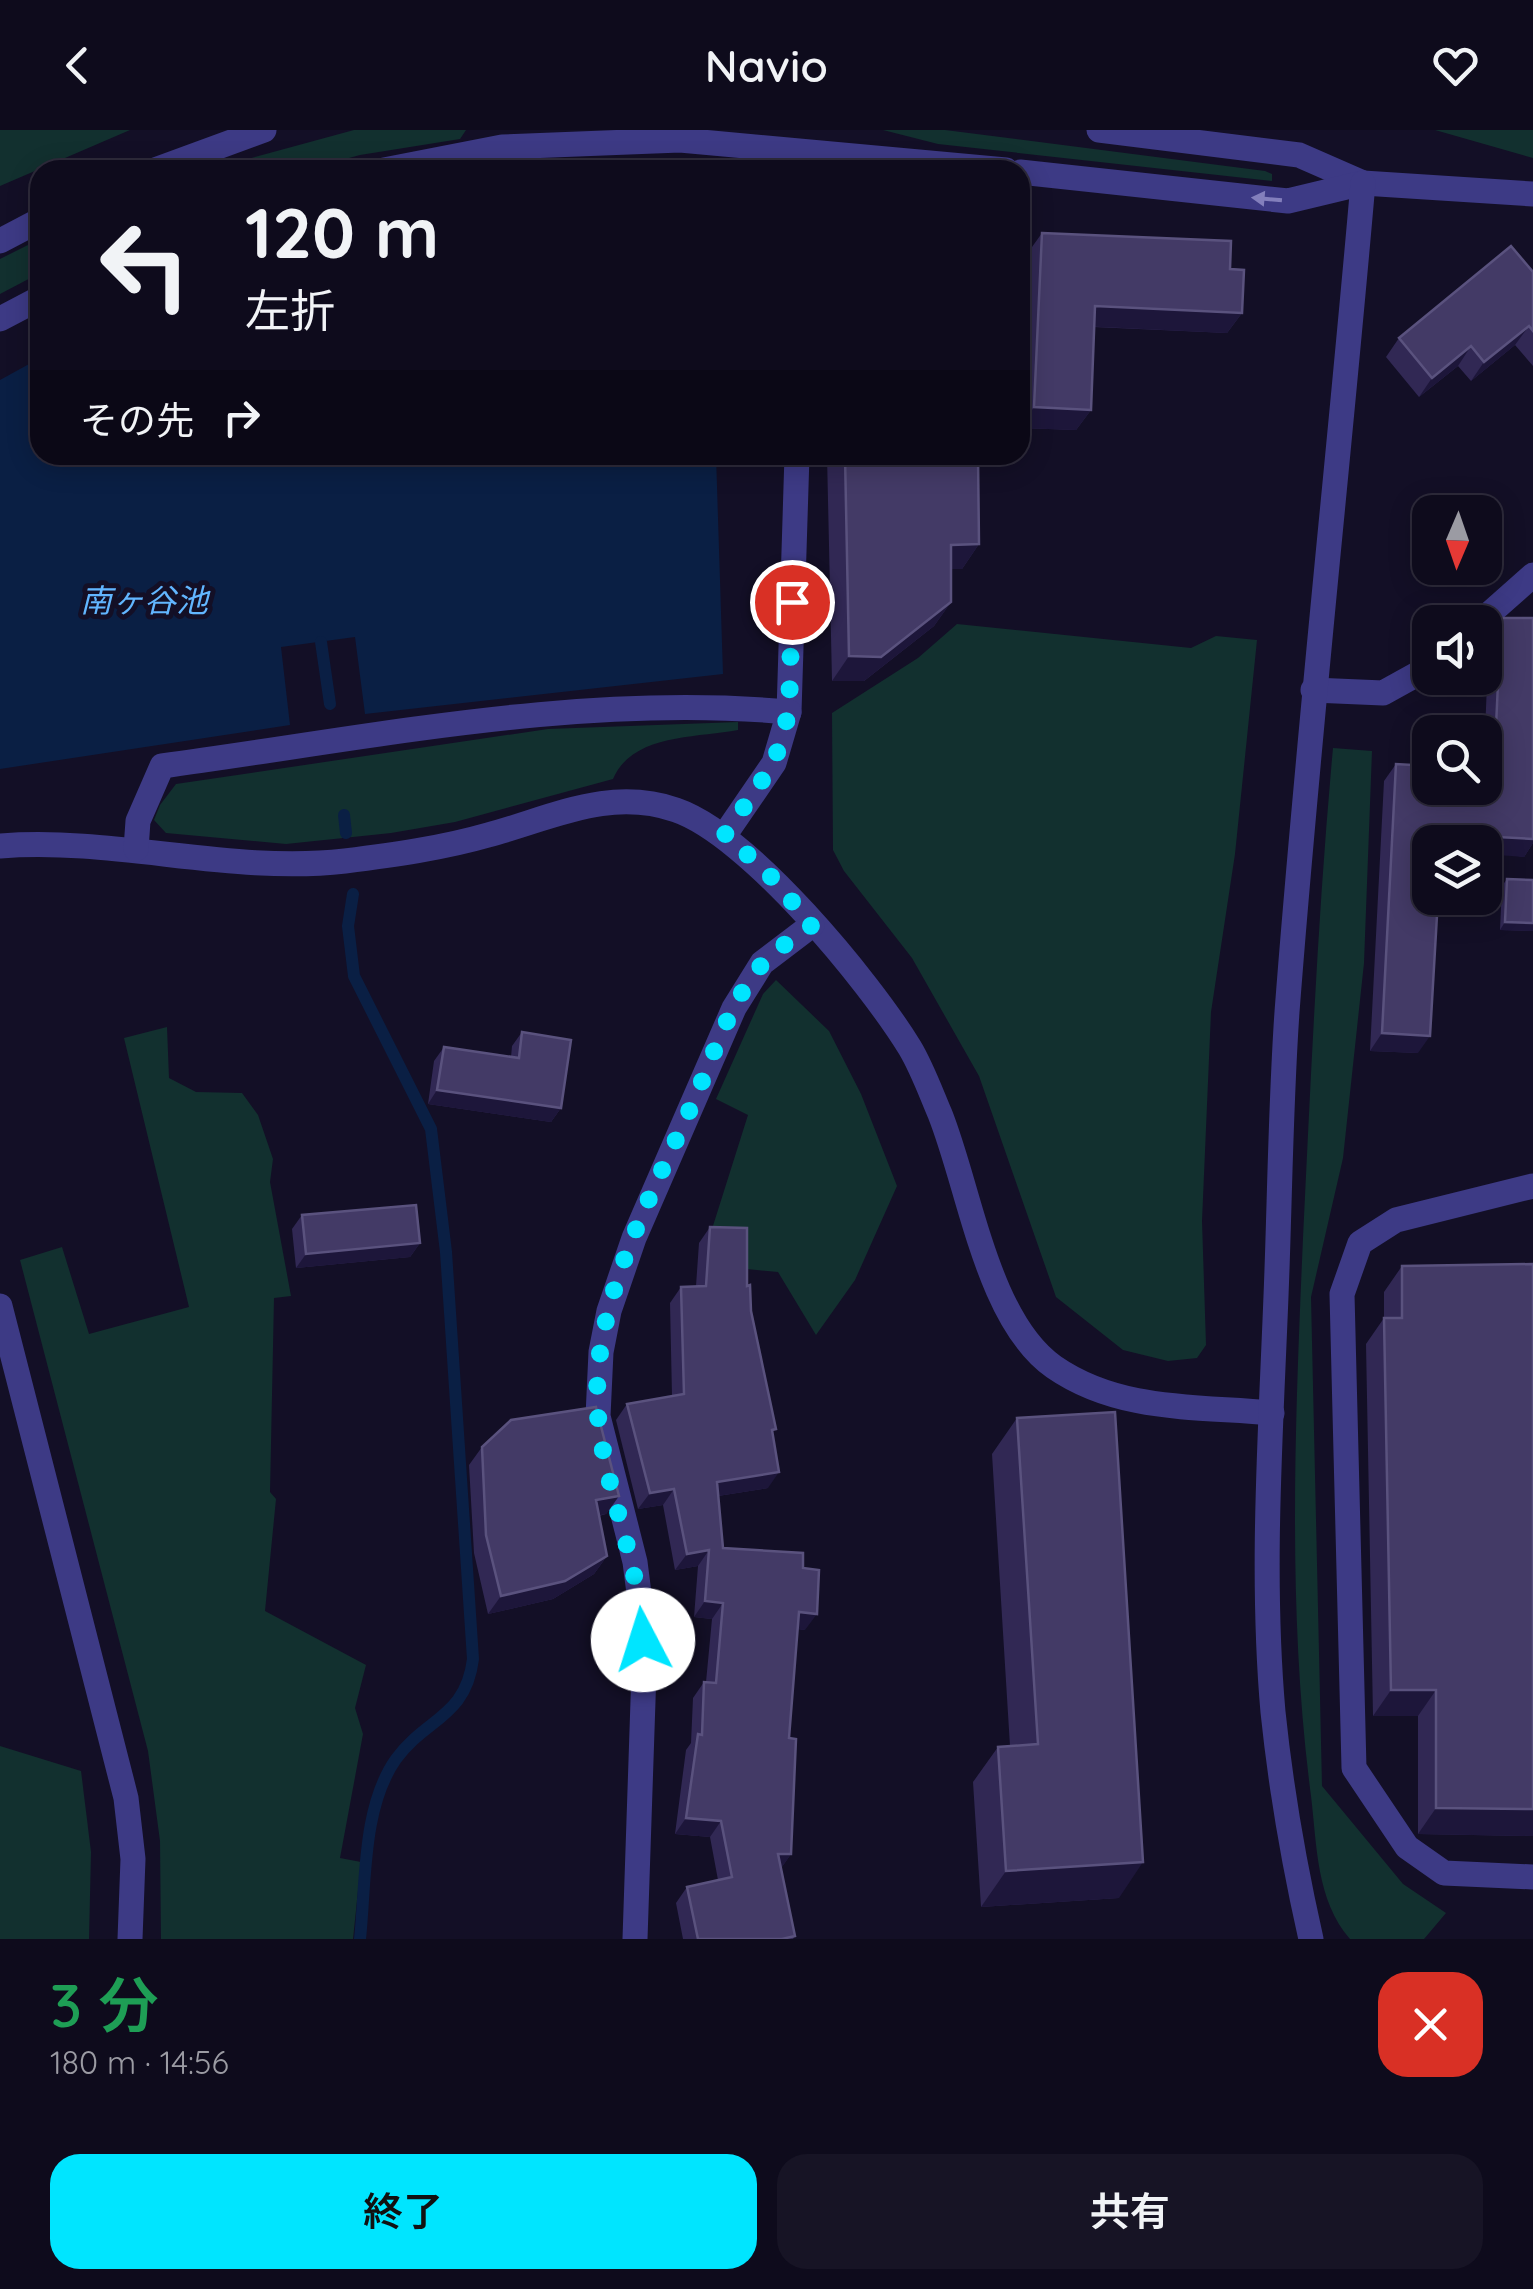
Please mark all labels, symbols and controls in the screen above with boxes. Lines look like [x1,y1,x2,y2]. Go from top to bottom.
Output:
text: Navio [705,37,828,93]
icon: back [50,38,105,93]
icon: heart [1428,38,1483,93]
text: 120 m [245,188,439,276]
one-way arrow [1251,191,1283,207]
icon: left [80,200,210,330]
text: 左折 [245,282,335,338]
icon: right [214,390,269,445]
text: その先 [80,396,194,444]
north arrow [1412,495,1502,585]
map controls [1412,495,1502,915]
pin [750,560,835,645]
icon: arrive [765,575,820,630]
water label: 南ヶ谷池 [80,580,211,620]
button: sound [1412,605,1502,695]
button: search [1412,715,1502,805]
button: layers [1412,825,1502,915]
position arrow [591,1588,695,1692]
text: 3 分 [50,1967,159,2042]
button: close [1378,1972,1483,2077]
text: 180 m · 14:56 [50,2042,229,2082]
button: 終了 [50,2154,757,2269]
button: 共有 [777,2154,1483,2269]

